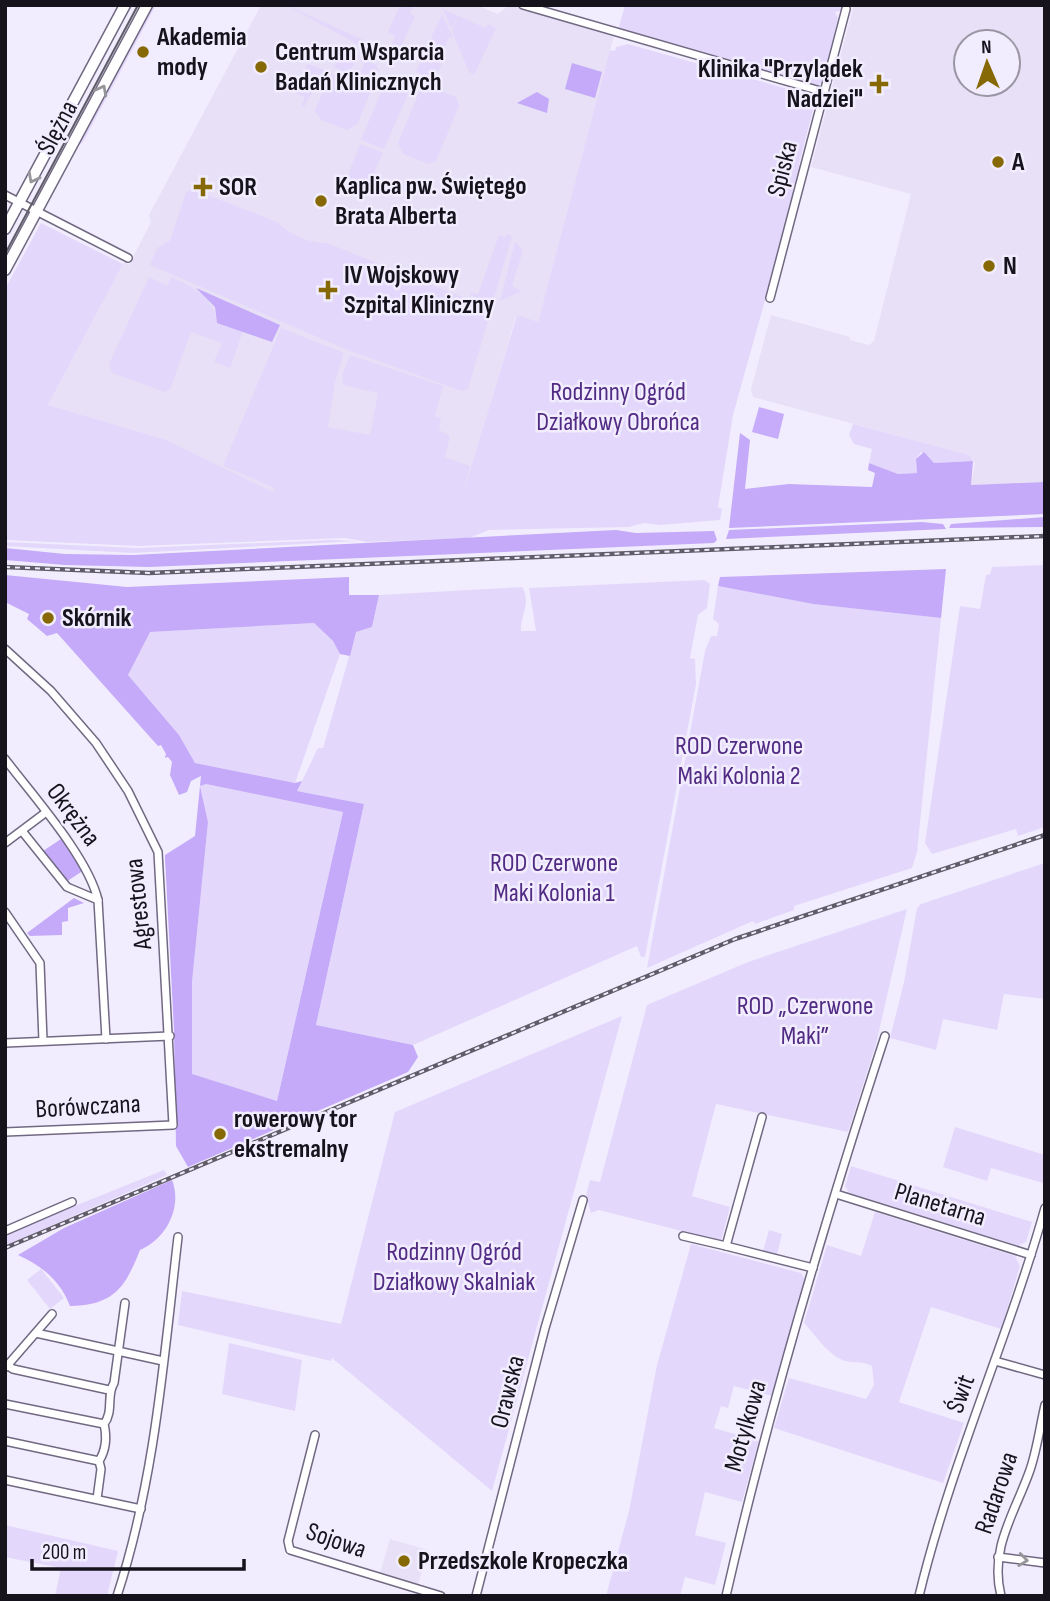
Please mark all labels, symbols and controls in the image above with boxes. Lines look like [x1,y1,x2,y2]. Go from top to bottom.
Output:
place label: Akademia mody [156,22,247,83]
north arrow [952,28,1022,98]
text: N [981,36,992,59]
place label: Centrum Wsparcia Badań Klinicznych [275,37,444,98]
marker: Akademia mody [135,44,151,60]
place label: Klinika "Przylądek Nadziei" [698,54,863,115]
marker: Centrum Wsparcia Badań Klinicznych [253,59,269,75]
marker: Klinika "Przylądek Nadziei" [869,74,889,94]
one-way arrow [94,85,107,97]
street label: Ślężna [31,96,85,160]
street label: Spiska [761,138,805,200]
place label: A [1011,147,1025,178]
marker: A [990,154,1006,170]
one-way arrow [27,171,41,183]
place label: Kaplica pw. Świętego Brata Alberta [335,171,527,232]
place label: SOR [219,172,257,203]
marker: SOR [193,177,213,197]
marker: Kaplica pw. Świętego Brata Alberta [313,193,329,209]
place label: N [1003,251,1017,282]
marker: N [981,258,997,274]
place label: IV Wojskowy Szpital Kliniczny [344,260,494,321]
marker: IV Wojskowy Szpital Kliniczny [318,280,338,300]
park label: Rodzinny Ogród Działkowy Obrońca [536,377,700,438]
place label: Skórnik [62,603,131,634]
marker: Skórnik [40,610,56,626]
park label: ROD Czerwone Maki Kolonia 2 [675,731,803,792]
street label: Okrężna [39,777,107,853]
park label: ROD Czerwone Maki Kolonia 1 [490,848,618,909]
street label: Agrestowa [119,857,159,952]
park label: ROD „Czerwone Maki” [737,991,873,1052]
street label: Borówczana [35,1089,141,1125]
place label: rowerowy tor ekstremalny [234,1104,357,1165]
marker: rowerowy tor ekstremalny [212,1126,228,1142]
street label: Planetarna [891,1176,989,1234]
park label: Rodzinny Ogród Działkowy Skalniak [373,1237,535,1298]
street label: Orawska [484,1353,532,1431]
street label: Świt [940,1371,982,1417]
street label: Motylkowa [718,1377,774,1475]
street label: Radarowa [969,1448,1025,1538]
street label: Sojowa [302,1516,370,1566]
scale bar [32,1528,243,1572]
text: 200 m [42,1540,86,1565]
place label: Przedszkole Kropeczka [418,1546,628,1577]
one-way arrow [1017,1552,1029,1567]
marker: Przedszkole Kropeczka [396,1553,412,1569]

